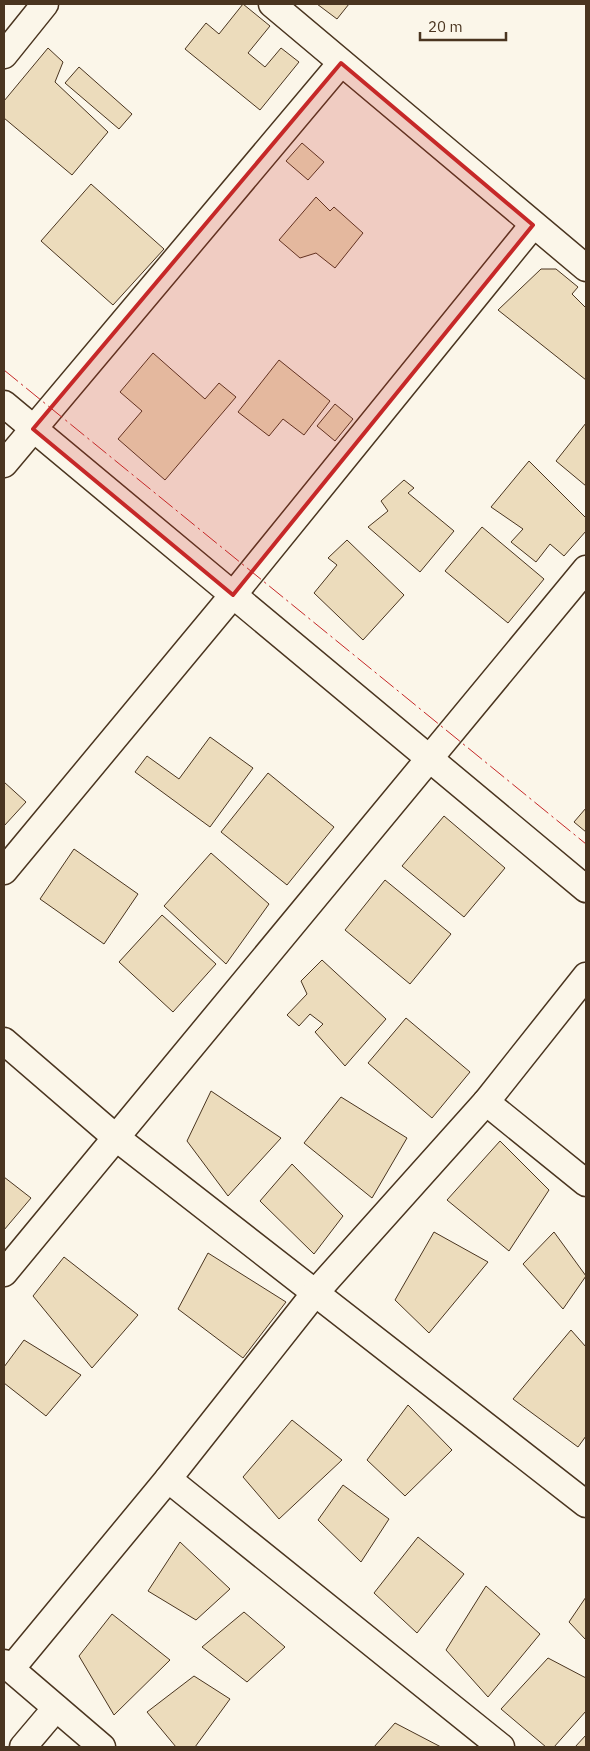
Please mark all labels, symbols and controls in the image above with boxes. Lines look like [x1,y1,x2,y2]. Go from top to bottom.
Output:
scale bar [420,10,506,42]
text: 20 m [428,17,463,36]

